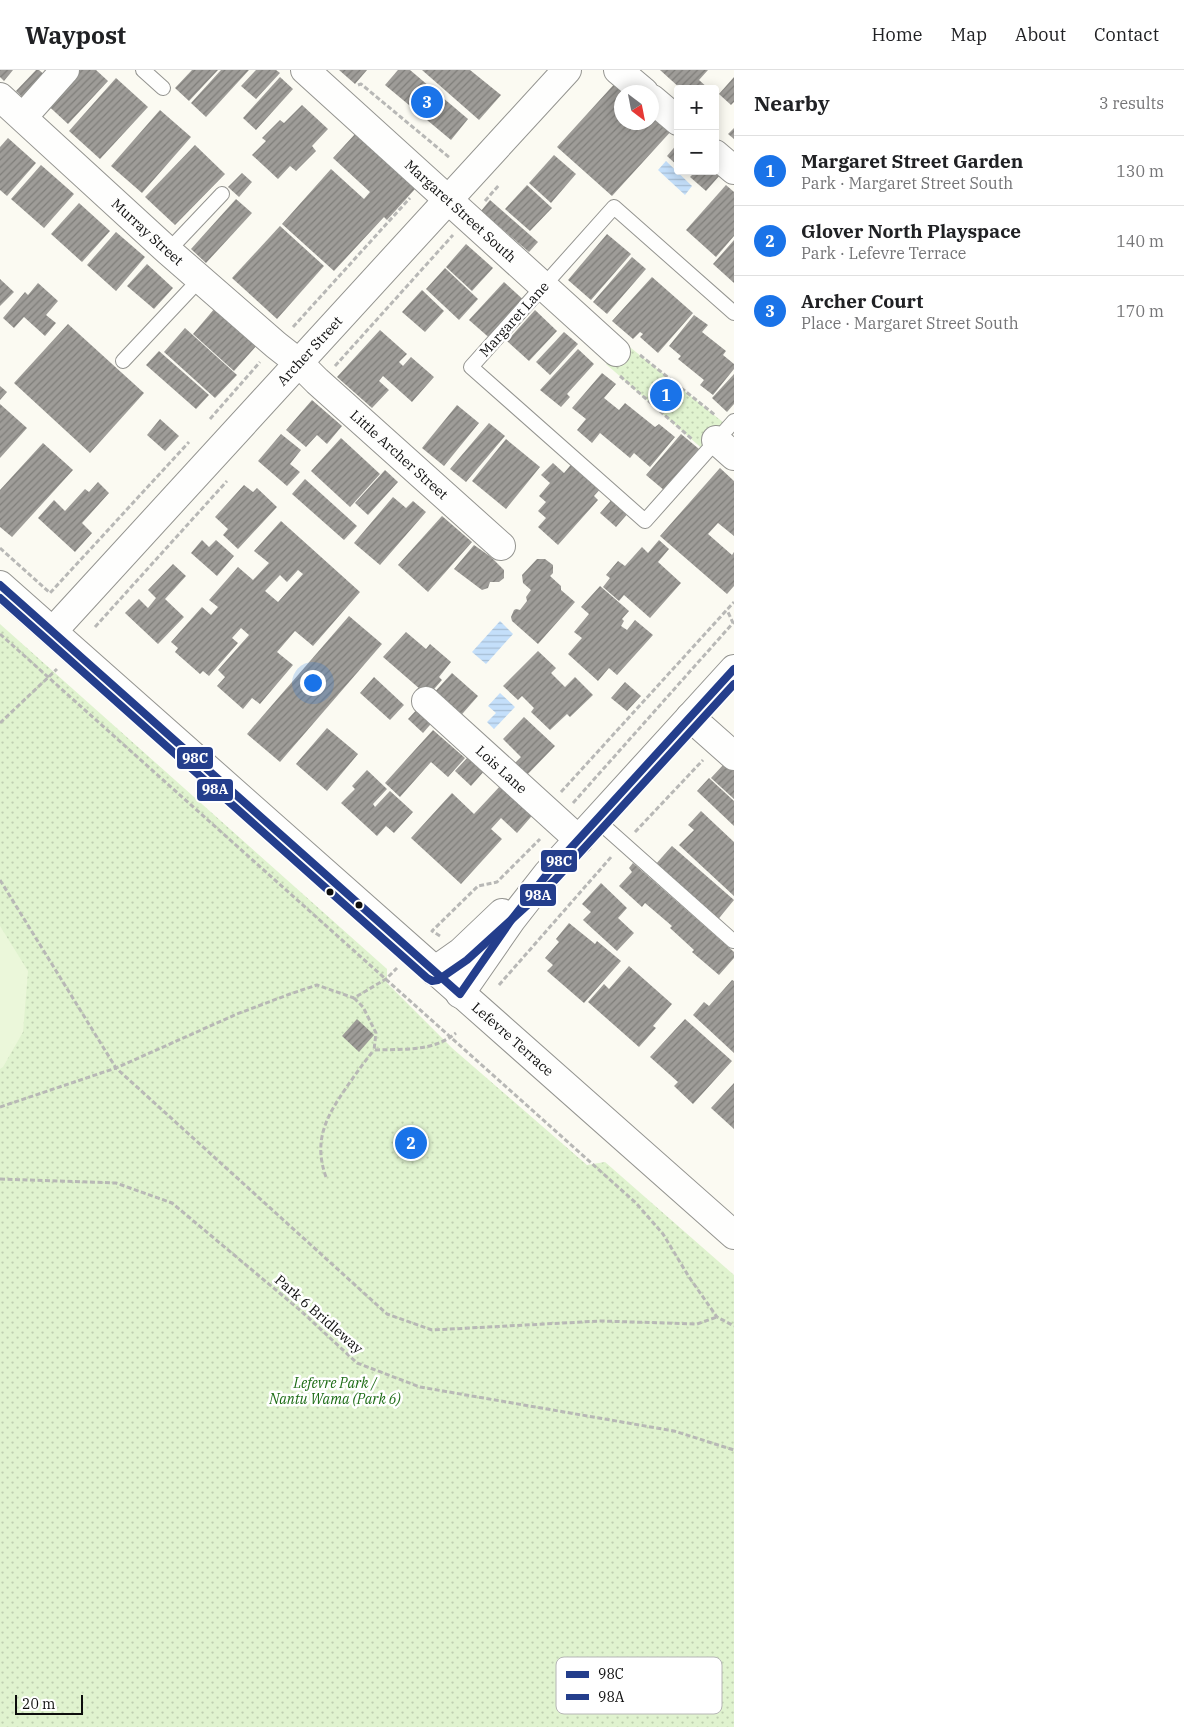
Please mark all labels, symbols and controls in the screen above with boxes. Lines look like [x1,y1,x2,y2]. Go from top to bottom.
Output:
text: Waypost [25,19,126,51]
text: Home [871,23,923,46]
text: Map [951,23,987,46]
text: About [1015,23,1066,46]
text: Contact [1094,23,1159,46]
pin: 3 [411,83,443,121]
north arrow [614,85,659,130]
map controls [674,85,719,175]
button: + [674,85,719,130]
text: Nearby [754,89,830,117]
text: 3 results [1099,93,1164,113]
button: − [674,130,719,175]
text: Margaret Street Garden [801,149,1023,173]
street label: Margaret Street South [401,156,520,266]
text: 1 [765,161,775,181]
text: 130 m [1116,161,1164,181]
text: Park · Margaret Street South [801,173,1013,193]
street label: Murray Street [108,195,187,269]
text: Glover North Playspace [801,219,1021,243]
text: 2 [765,231,775,251]
text: 140 m [1116,231,1164,251]
text: Park · Lefevre Terrace [801,243,966,263]
street label: Margaret Lane [475,277,553,361]
text: Archer Court [801,289,923,313]
text: 3 [765,301,775,321]
text: 170 m [1116,301,1164,321]
street label: Archer Street [273,312,346,389]
text: Place · Margaret Street South [801,313,1019,333]
pin: 1 [650,376,682,414]
street label: Little Archer Street [346,406,452,503]
your location [300,670,326,696]
street label: Lois Lane [472,742,531,797]
line badge: 98C [176,746,214,770]
text: 98C [182,749,208,767]
line badge: 98A [196,778,234,802]
text: 98A [202,780,229,798]
line badge: 98C [540,849,578,873]
text: 98C [546,852,572,870]
line badge: 98A [519,883,557,907]
text: 98A [525,886,552,904]
unlabelled marker [325,887,335,897]
unlabelled marker [354,900,364,910]
street label: Lefevre Terrace [468,998,557,1080]
pin: 2 [395,1124,427,1162]
street label: Park 6 Bridleway [271,1271,367,1358]
park label: Lefevre Park / Nantu Wama (Park 6) [268,1374,401,1408]
legend [556,1657,722,1714]
text: 98C [598,1665,624,1683]
text: 98A [598,1688,625,1706]
scale bar [15,1692,82,1715]
text: 20 m [22,1695,55,1713]

